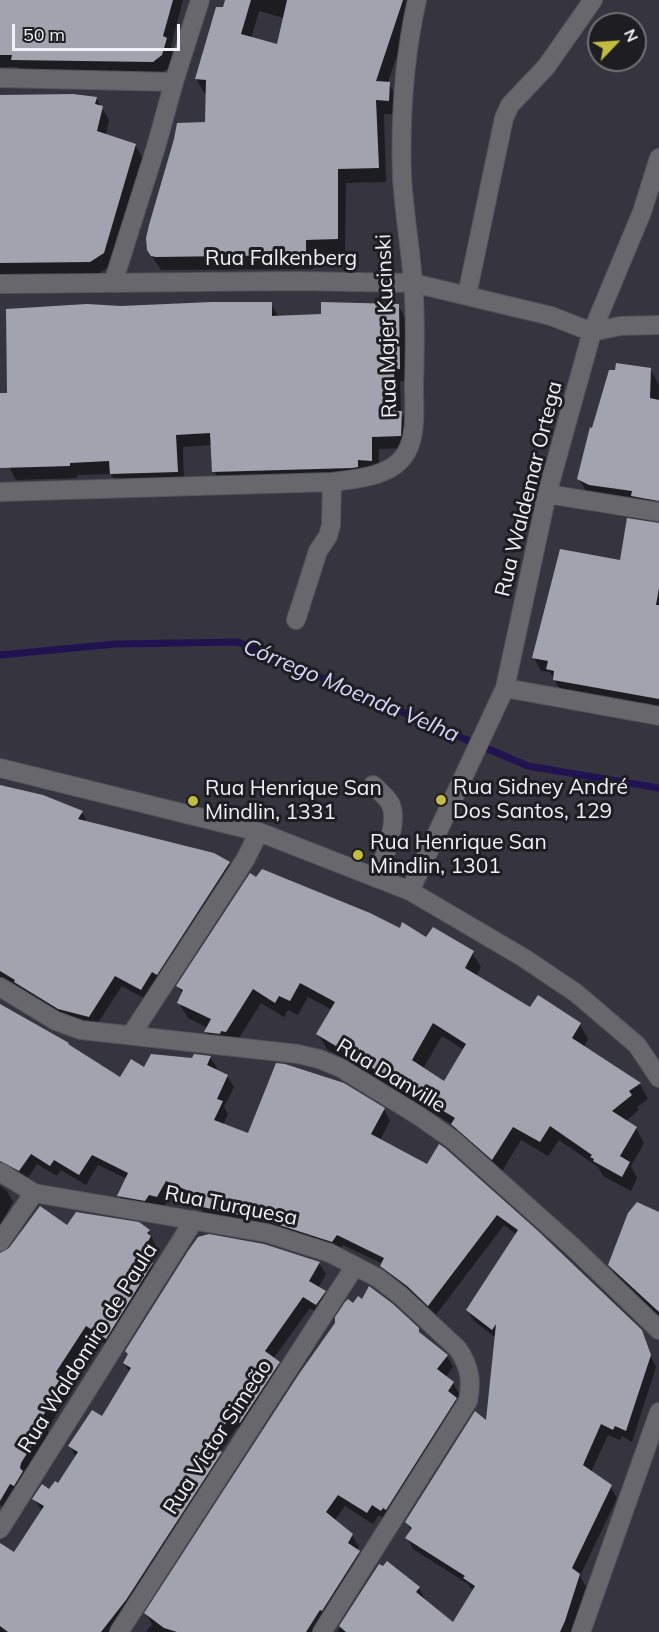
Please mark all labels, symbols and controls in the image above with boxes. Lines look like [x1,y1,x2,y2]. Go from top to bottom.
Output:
scale bar [15,12,183,50]
north arrow [587,12,647,72]
text: 50 m [23,23,65,46]
text: N [620,26,643,45]
street label: Rua Majer Kucinski [371,234,403,418]
street label: Rua Falkenberg [205,246,357,272]
street label: Rua Waldemar Ortega [490,379,568,599]
water label: Córrego Moenda Velha [239,634,463,748]
place label: Rua Sidney André Dos Santos, 129 [453,775,628,825]
place label: Rua Henrique San Mindlin, 1331 [205,776,382,826]
marker: Rua Sidney André Dos Santos, 129 [434,793,448,807]
marker: Rua Henrique San Mindlin, 1331 [186,794,200,808]
place label: Rua Henrique San Mindlin, 1301 [370,830,547,880]
marker: Rua Henrique San Mindlin, 1301 [351,848,365,862]
street label: Rua Danville [332,1034,450,1118]
street label: Rua Turquesa [163,1181,299,1231]
street label: Rua Waldomiro de Paula [13,1239,163,1457]
street label: Rua Victor Simeão [159,1355,277,1519]

